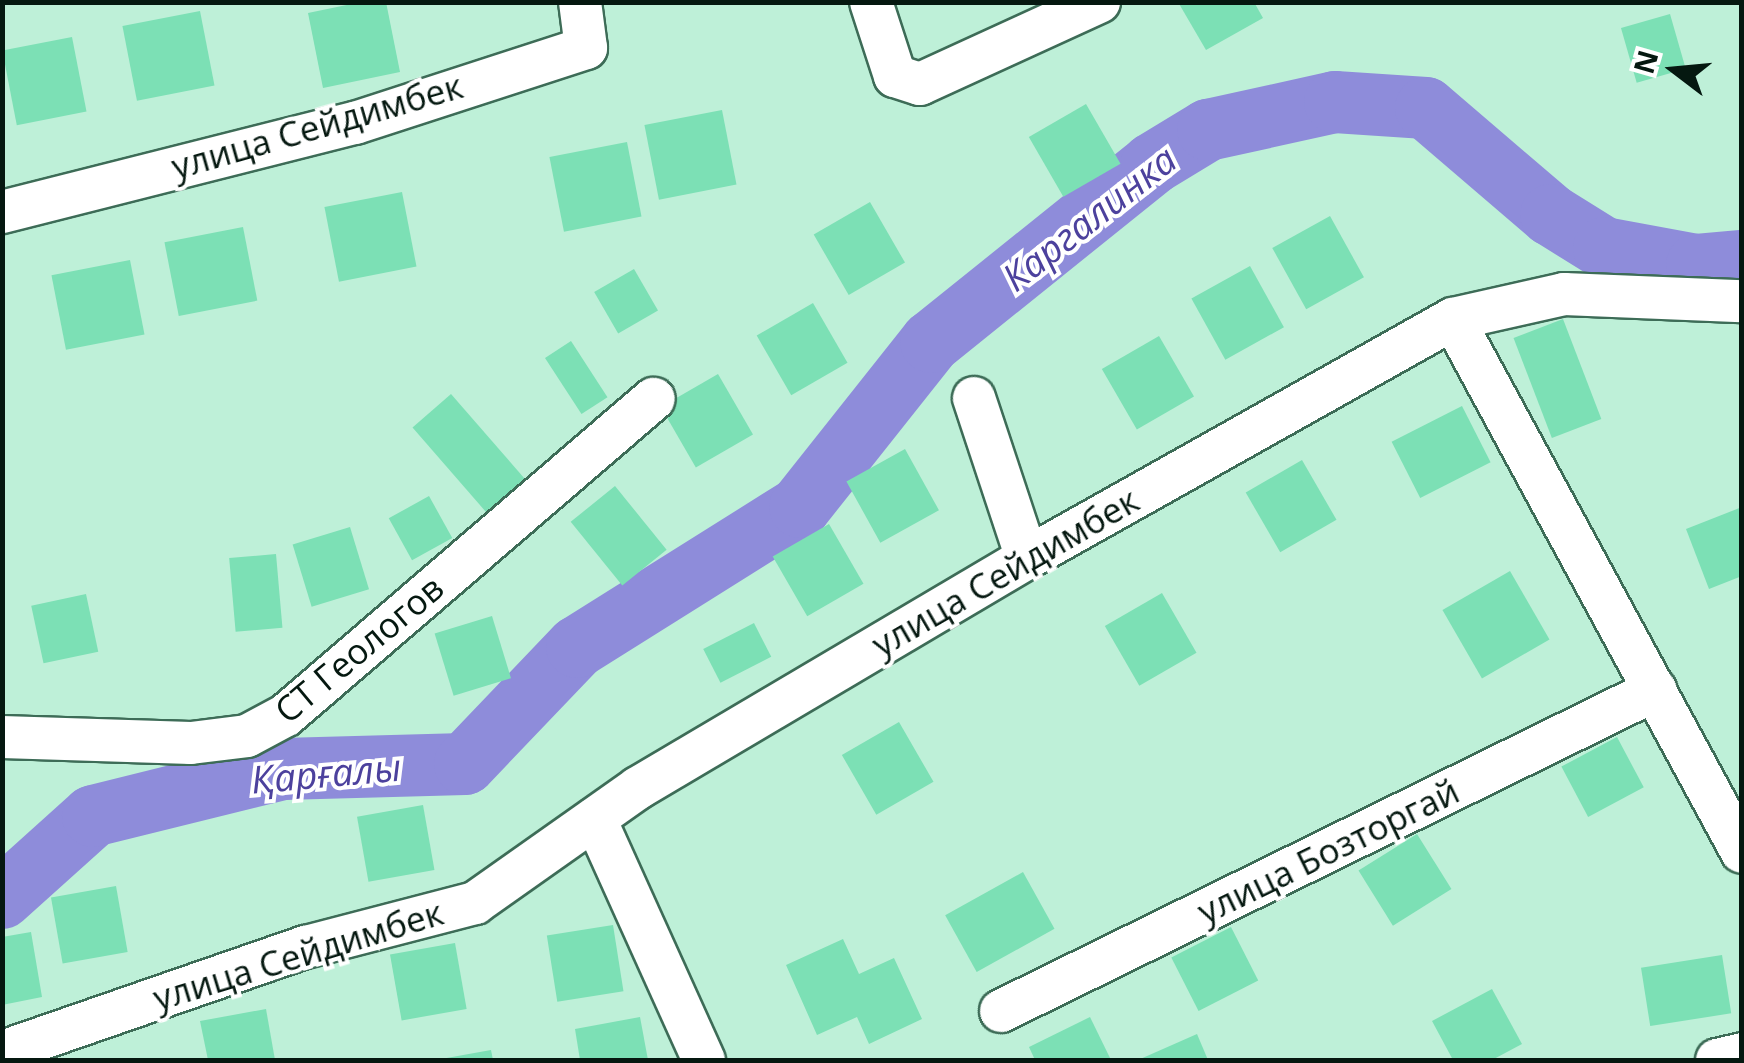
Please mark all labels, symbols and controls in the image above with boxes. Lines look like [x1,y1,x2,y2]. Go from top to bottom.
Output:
north arrow [1624,20,1724,120]
text: N [1624,46,1667,78]
street label: улица Сейдимбек [167,64,467,188]
water label: Каргалинка [993,136,1185,300]
street label: улица Сейдимбек [864,479,1146,665]
street label: СТ Геологов [266,566,452,732]
water label: Қарғалы [249,744,403,802]
street label: улица Бозторгай [1191,770,1465,932]
street label: улица Сейдимбек [148,891,448,1019]

